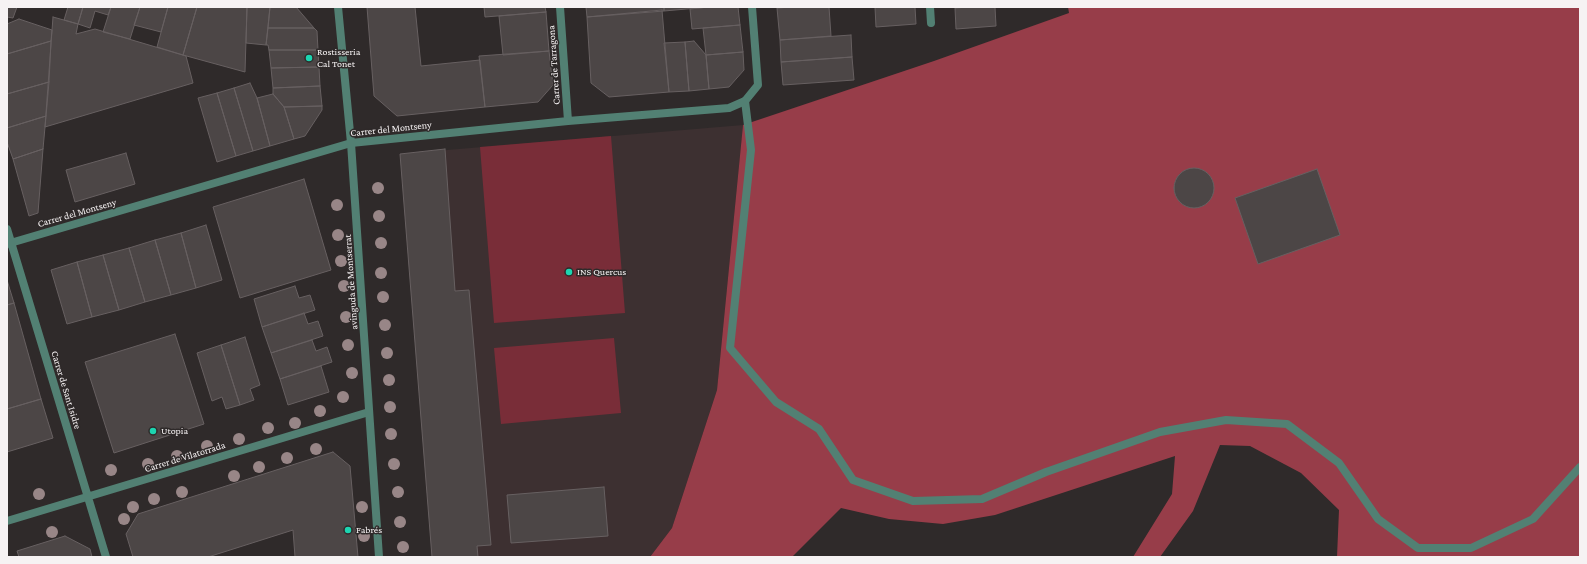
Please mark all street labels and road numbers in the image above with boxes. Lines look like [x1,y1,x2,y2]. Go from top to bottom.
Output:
street label: Carrer de Tarragona [545,25,563,105]
street label: Carrer del Montseny [350,119,432,139]
street label: Carrer del Montseny [36,196,118,230]
street label: avinguda de Montserrat [342,234,360,330]
street label: Carrer de Sant Isidre [48,349,84,431]
street label: Carrer de Vilatorrada [143,439,227,475]

